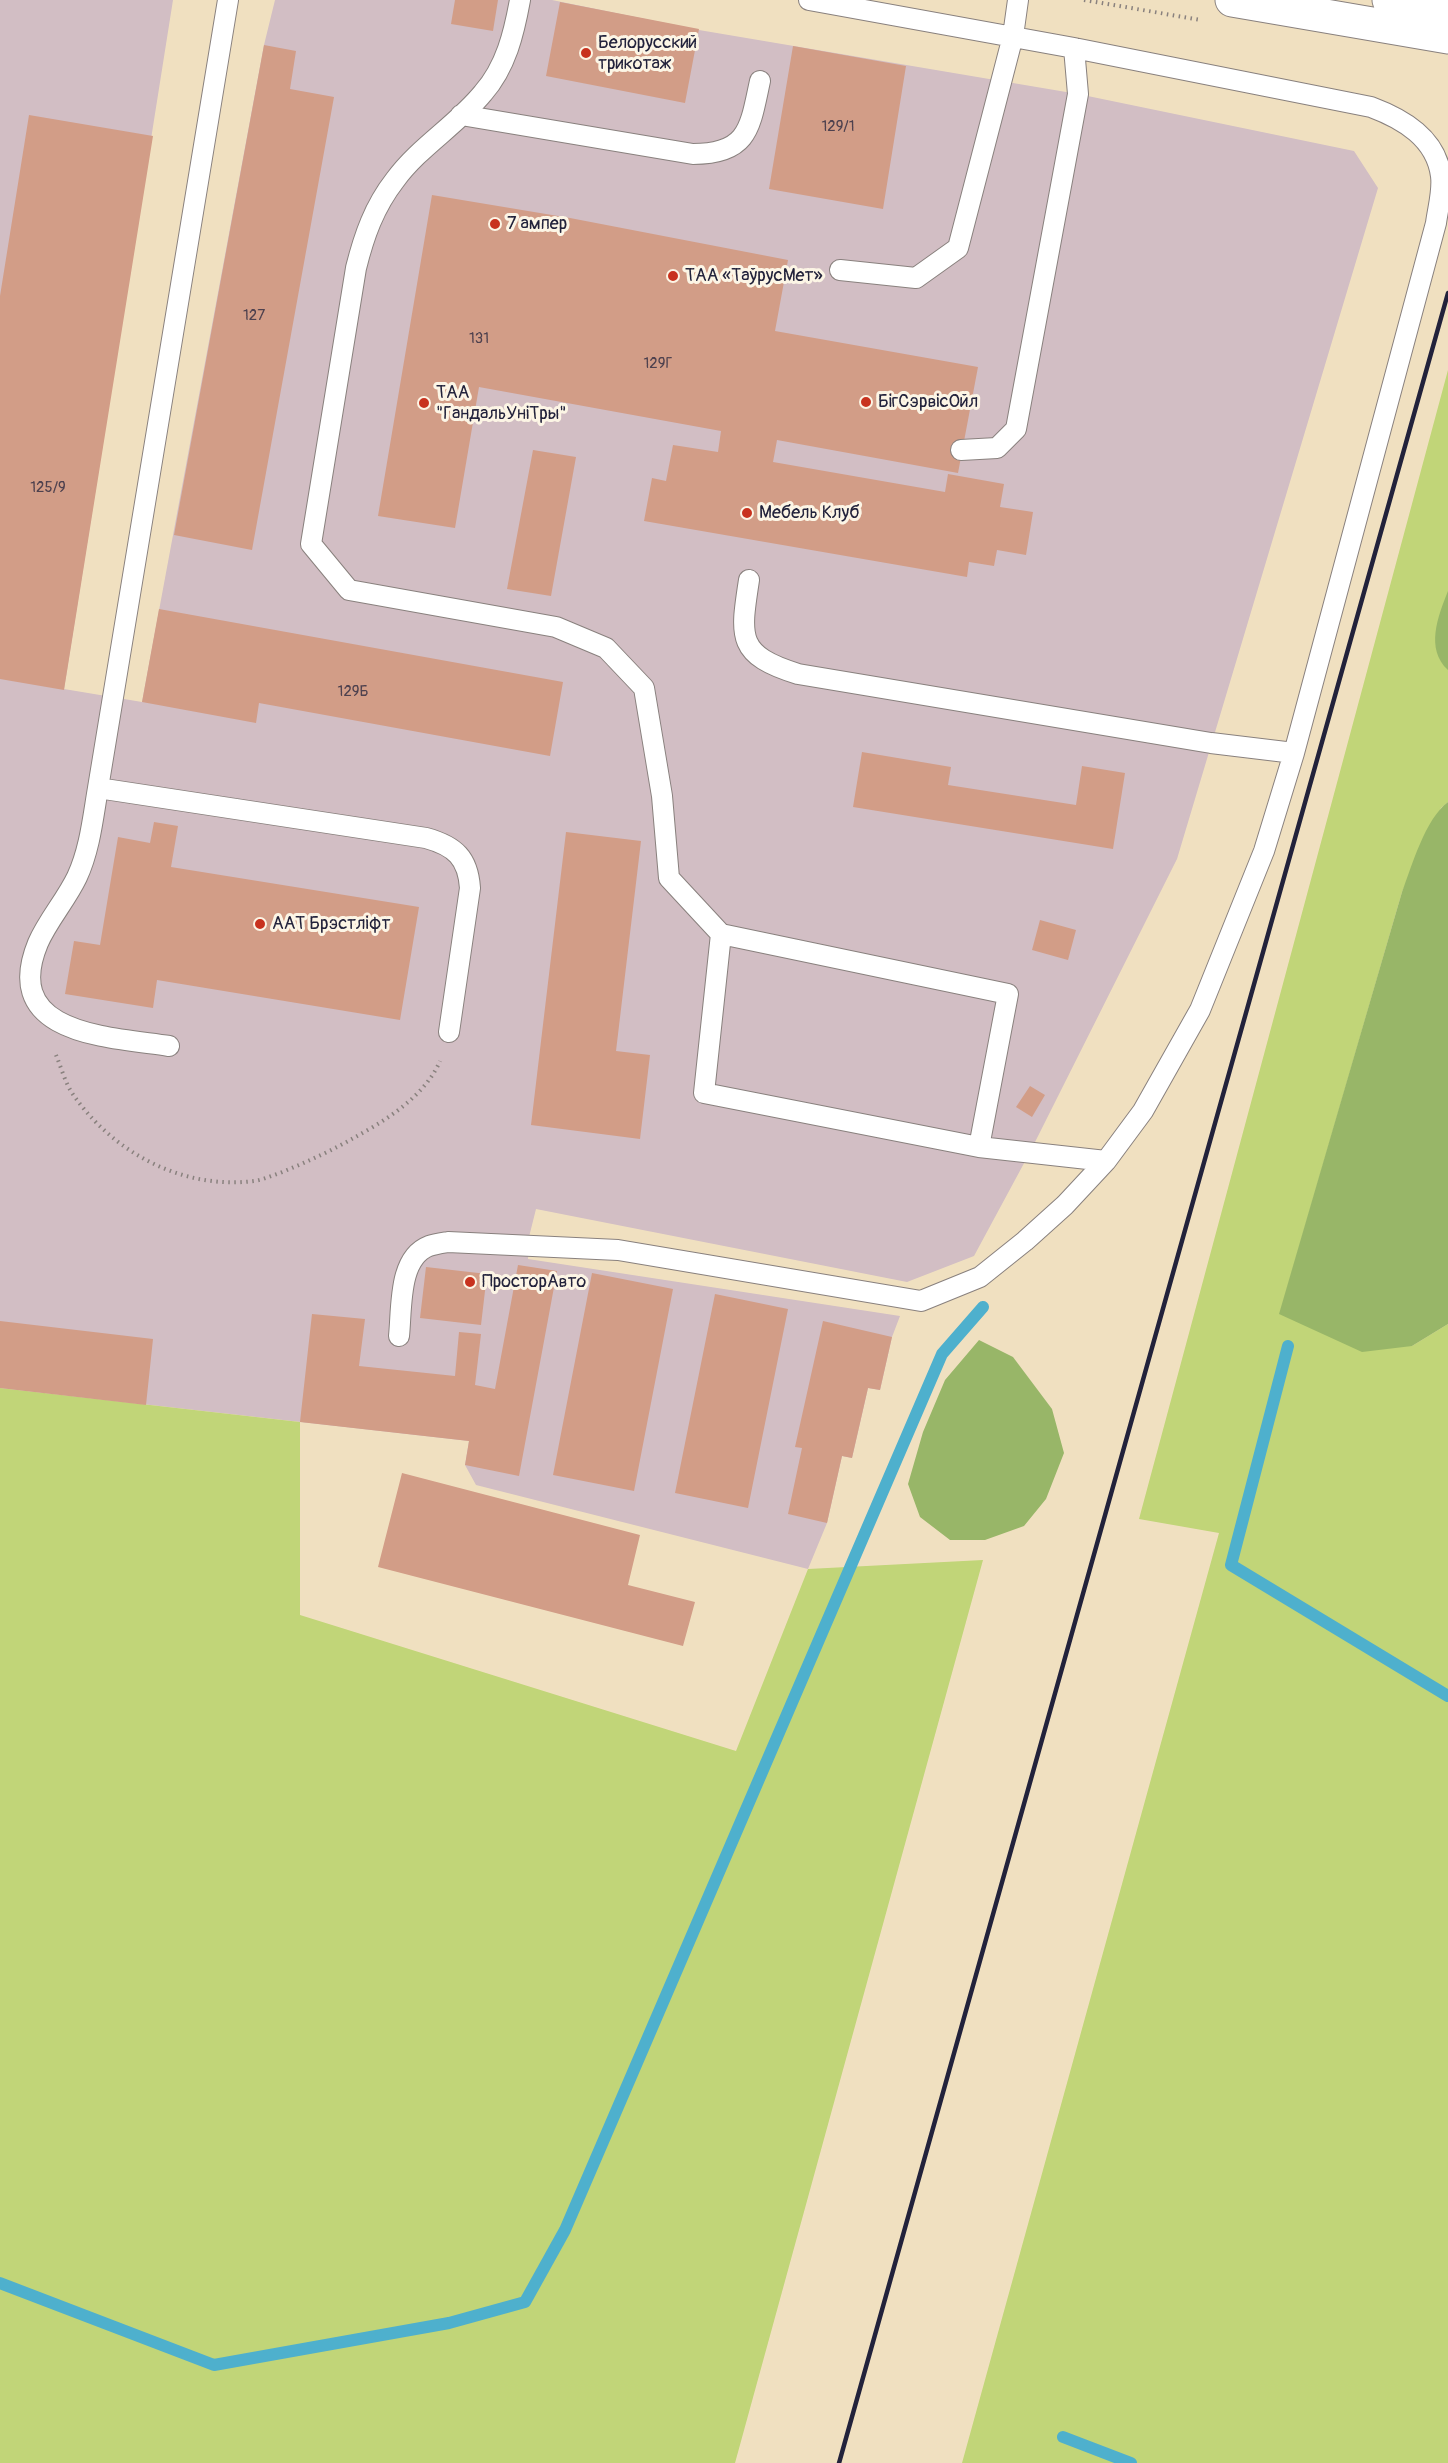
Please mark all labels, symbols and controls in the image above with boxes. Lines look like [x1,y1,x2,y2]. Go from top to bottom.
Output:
place label: Белорусский трикотаж [598,32,697,74]
marker: Белорусский трикотаж [579,46,593,60]
house number: 129/1 [821,118,855,136]
place label: 7 ампер [507,213,567,235]
marker: 7 ампер [488,217,502,231]
place label: ТАА «ТаўрусМет» [685,265,823,287]
marker: ТАА «ТаўрусМет» [666,269,680,283]
house number: 127 [243,307,265,325]
house number: 131 [469,330,489,348]
house number: 129Г [643,355,673,373]
place label: ТАА "ГандальУніТры" [436,382,567,424]
place label: БігСэрвісОйл [878,391,978,413]
marker: БігСэрвісОйл [859,395,873,409]
marker: ТАА "ГандальУніТры" [417,396,431,410]
house number: 125/9 [30,479,66,497]
place label: Мебель Клуб [759,502,860,524]
marker: Мебель Клуб [740,506,754,520]
house number: 129Б [338,683,368,701]
place label: ААТ Брэстліфт [272,913,390,935]
marker: ААТ Брэстліфт [253,917,267,931]
place label: ПросторАвто [482,1271,586,1293]
marker: ПросторАвто [463,1275,477,1289]

